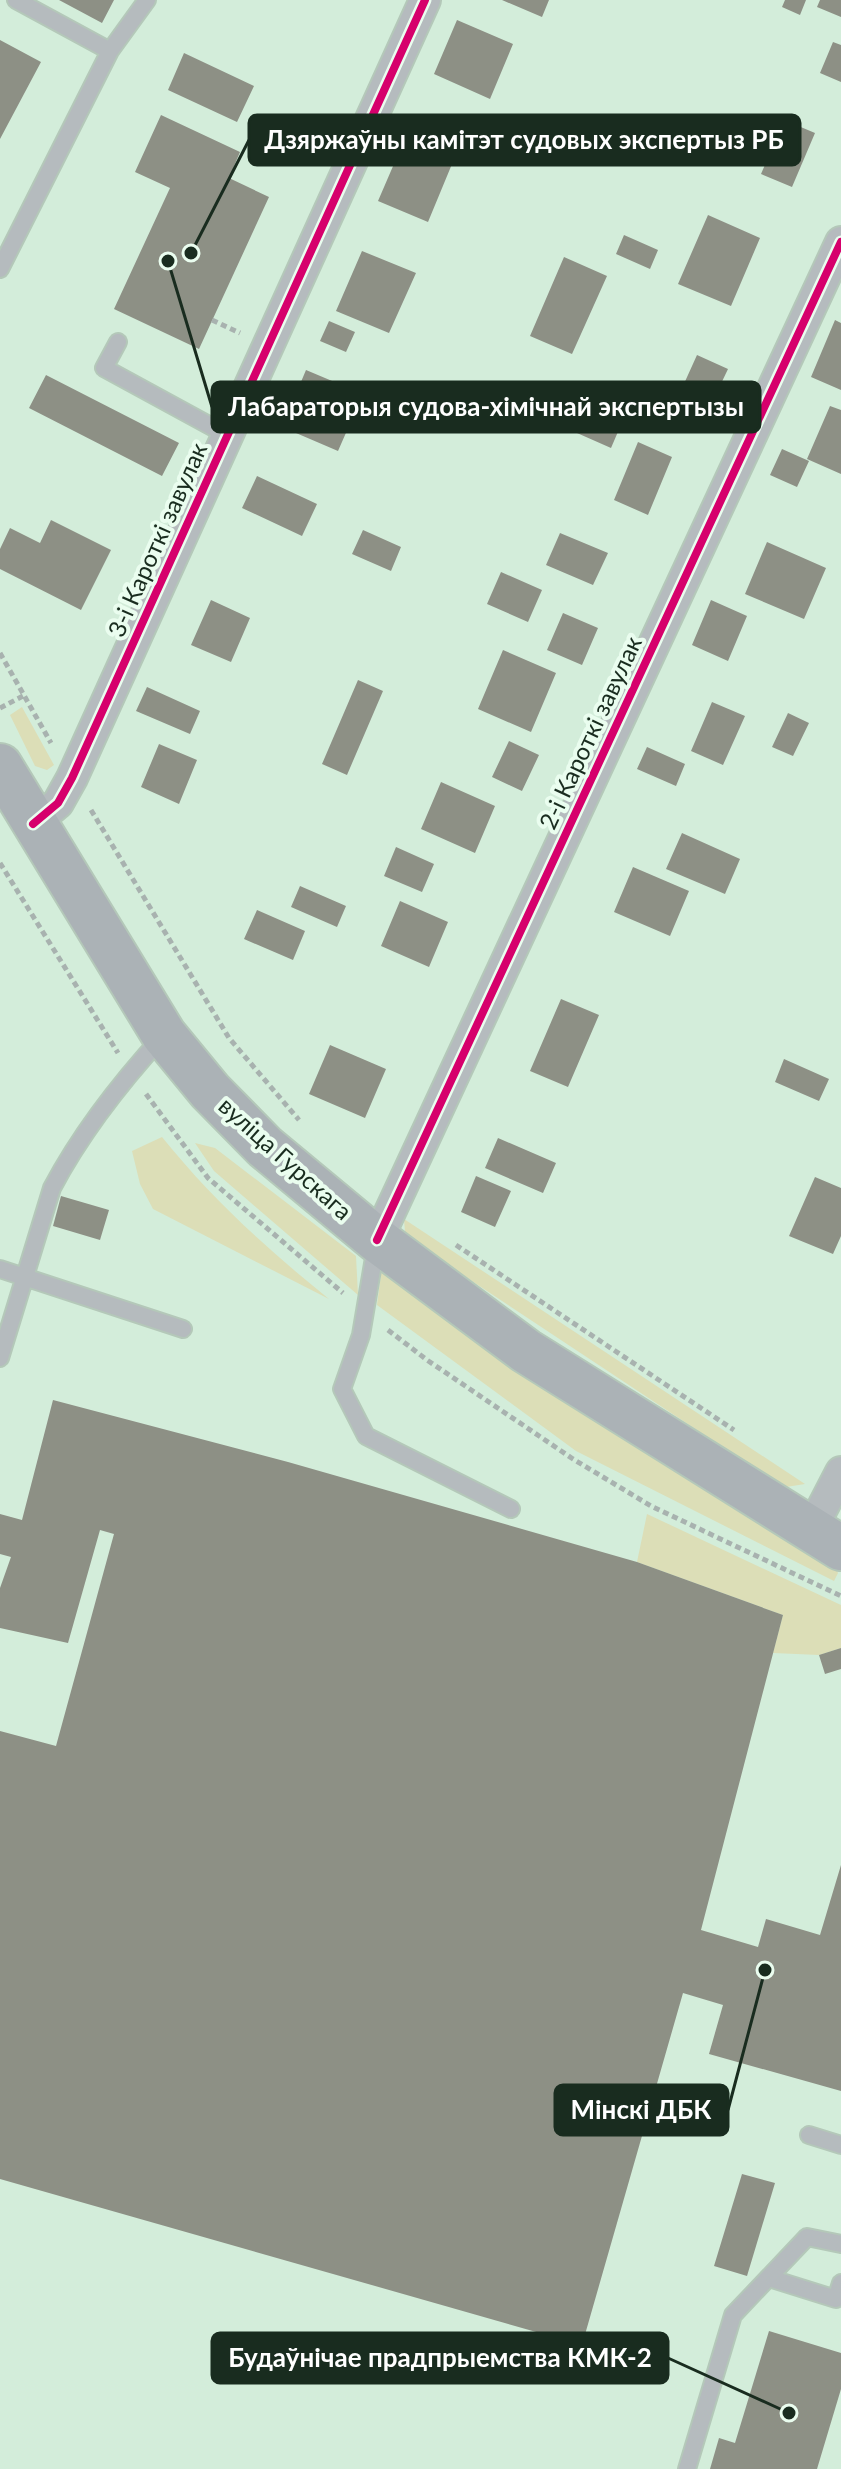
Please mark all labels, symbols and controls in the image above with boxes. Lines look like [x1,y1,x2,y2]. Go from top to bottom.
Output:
callout: Дзяржаўны камітэт судовых экспертыз РБ [249,115,800,165]
text: Дзяржаўны камітэт судовых экспертыз РБ [264,123,784,155]
callout: Лабараторыя судова-хімічнай экспертызы [212,382,760,432]
text: Лабараторыя судова-хімічнай экспертызы [227,390,744,422]
street label: 3-і Кароткі завулак [101,437,213,641]
street label: 2-і Кароткі завулак [532,631,647,833]
street label: вуліца Гурскага [213,1091,359,1225]
callout: Мінскі ДБК [555,2085,728,2135]
text: Мінскі ДБК [571,2093,712,2125]
callout: Будаўнічае прадпрыемства КМК-2 [212,2333,668,2383]
text: Будаўнічае прадпрыемства КМК-2 [228,2341,652,2373]

